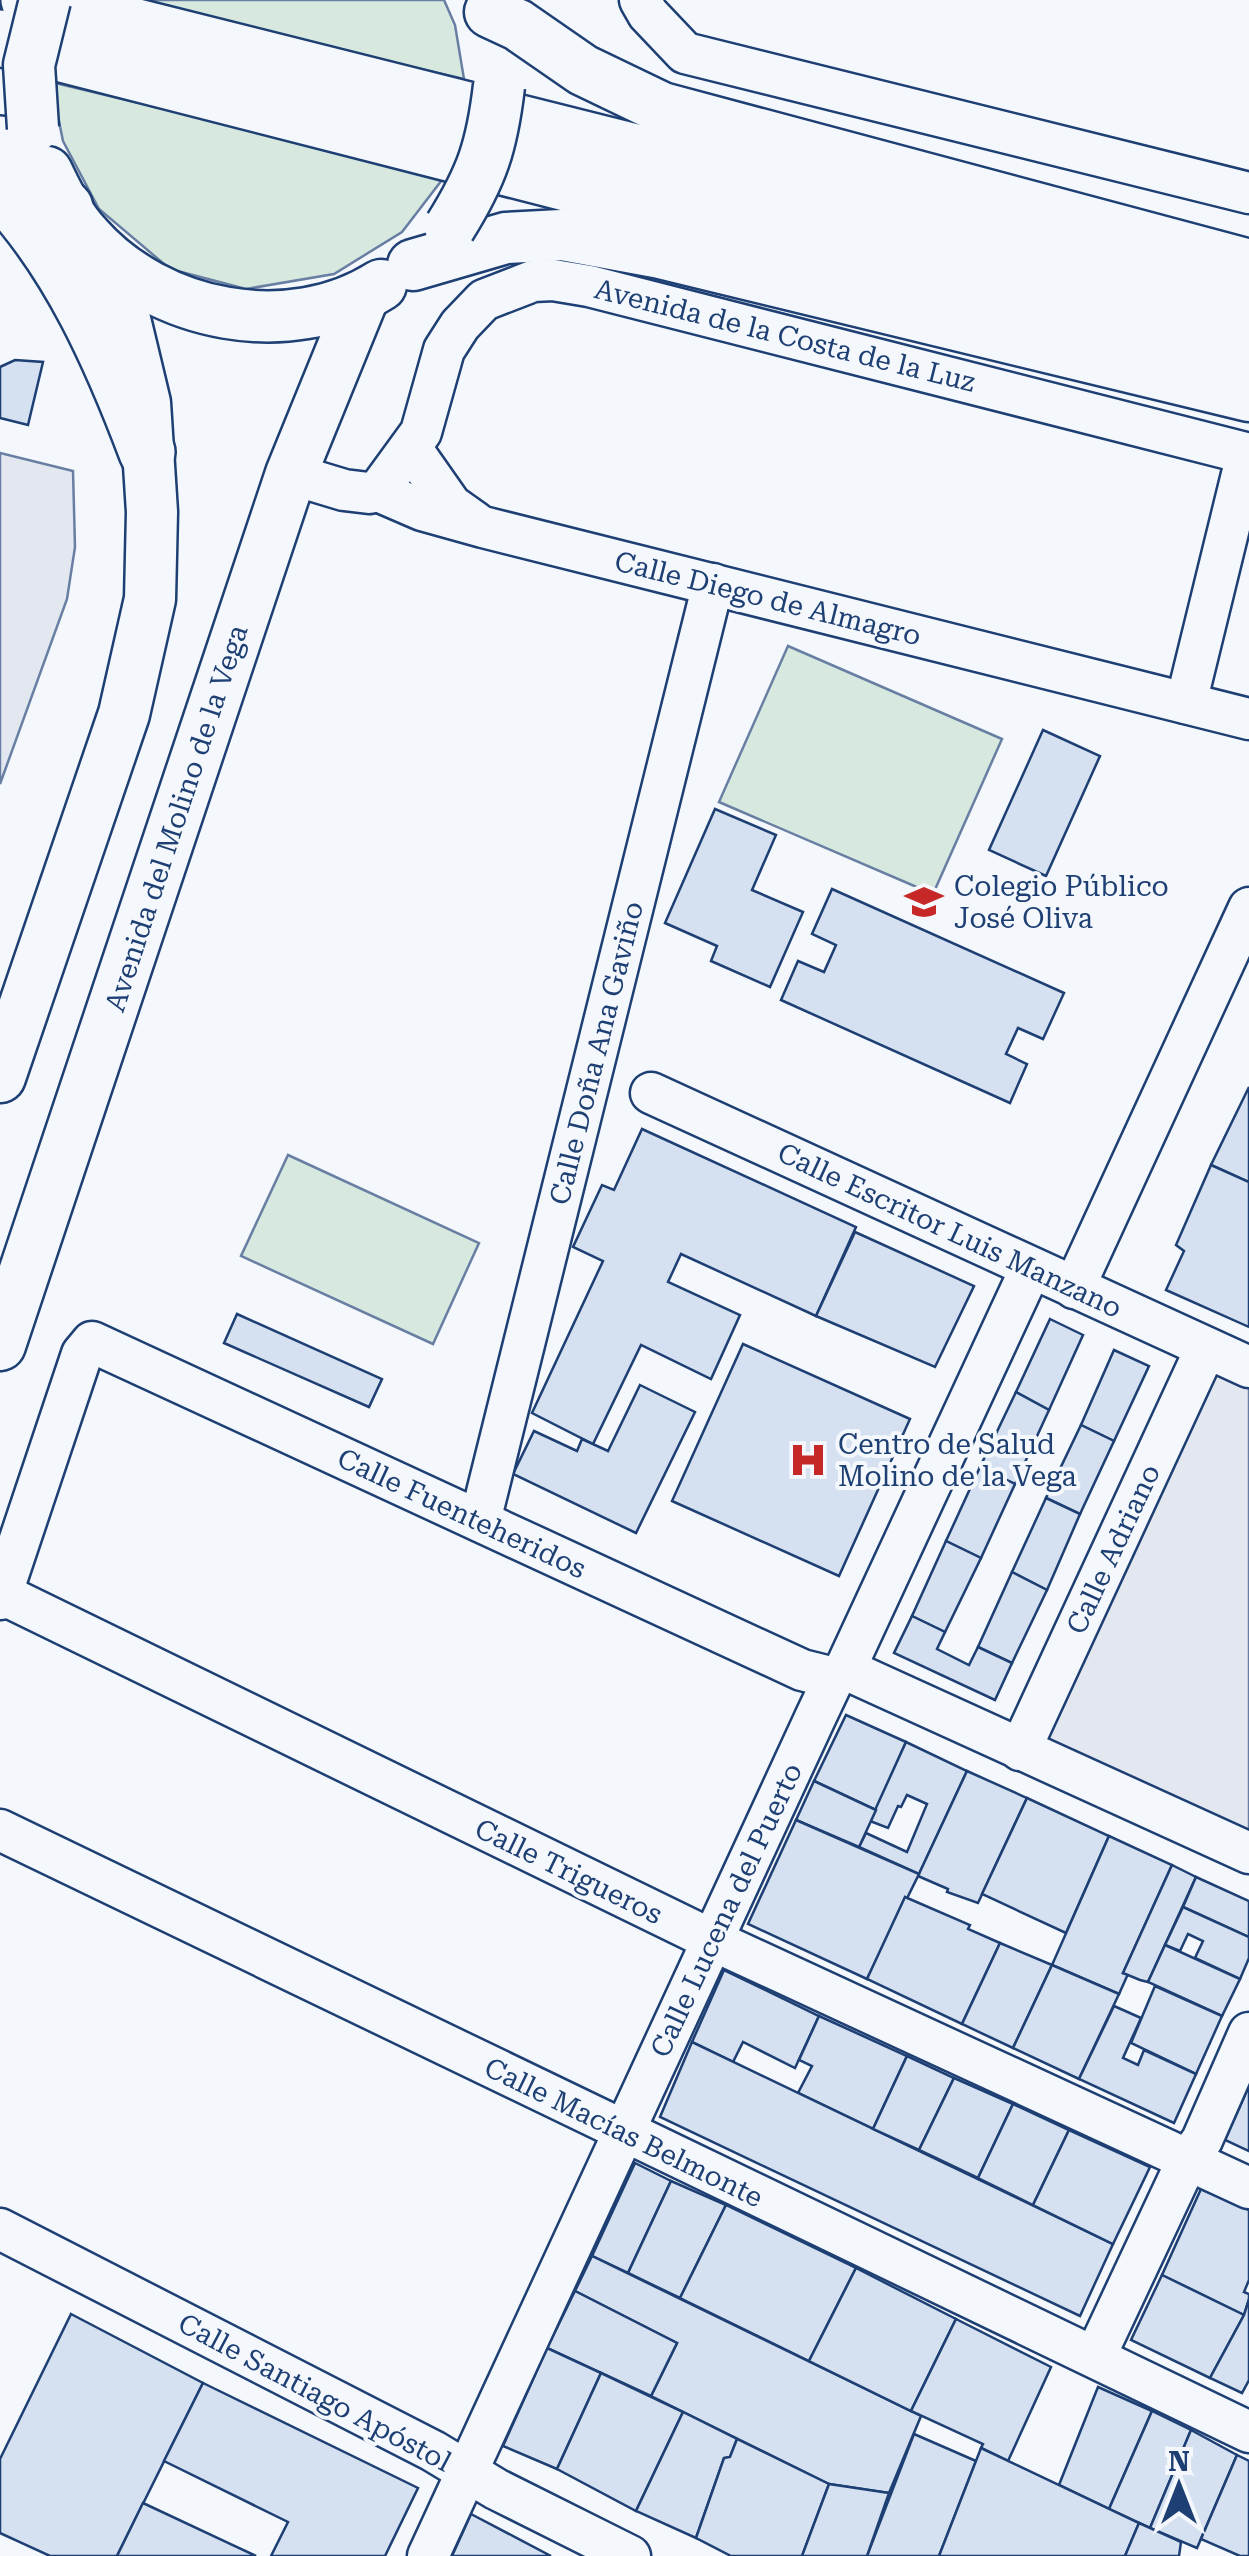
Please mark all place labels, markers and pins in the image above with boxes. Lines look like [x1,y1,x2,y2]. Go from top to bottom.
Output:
place label: Colegio Público José Oliva [954,870,1169,935]
school or university icon: Colegio Público José Oliva [903,881,945,923]
place label: Centro de Salud Molino de la Vega [838,1428,1077,1493]
hospital icon: Centro de Salud Molino de la Vega [787,1439,829,1481]

